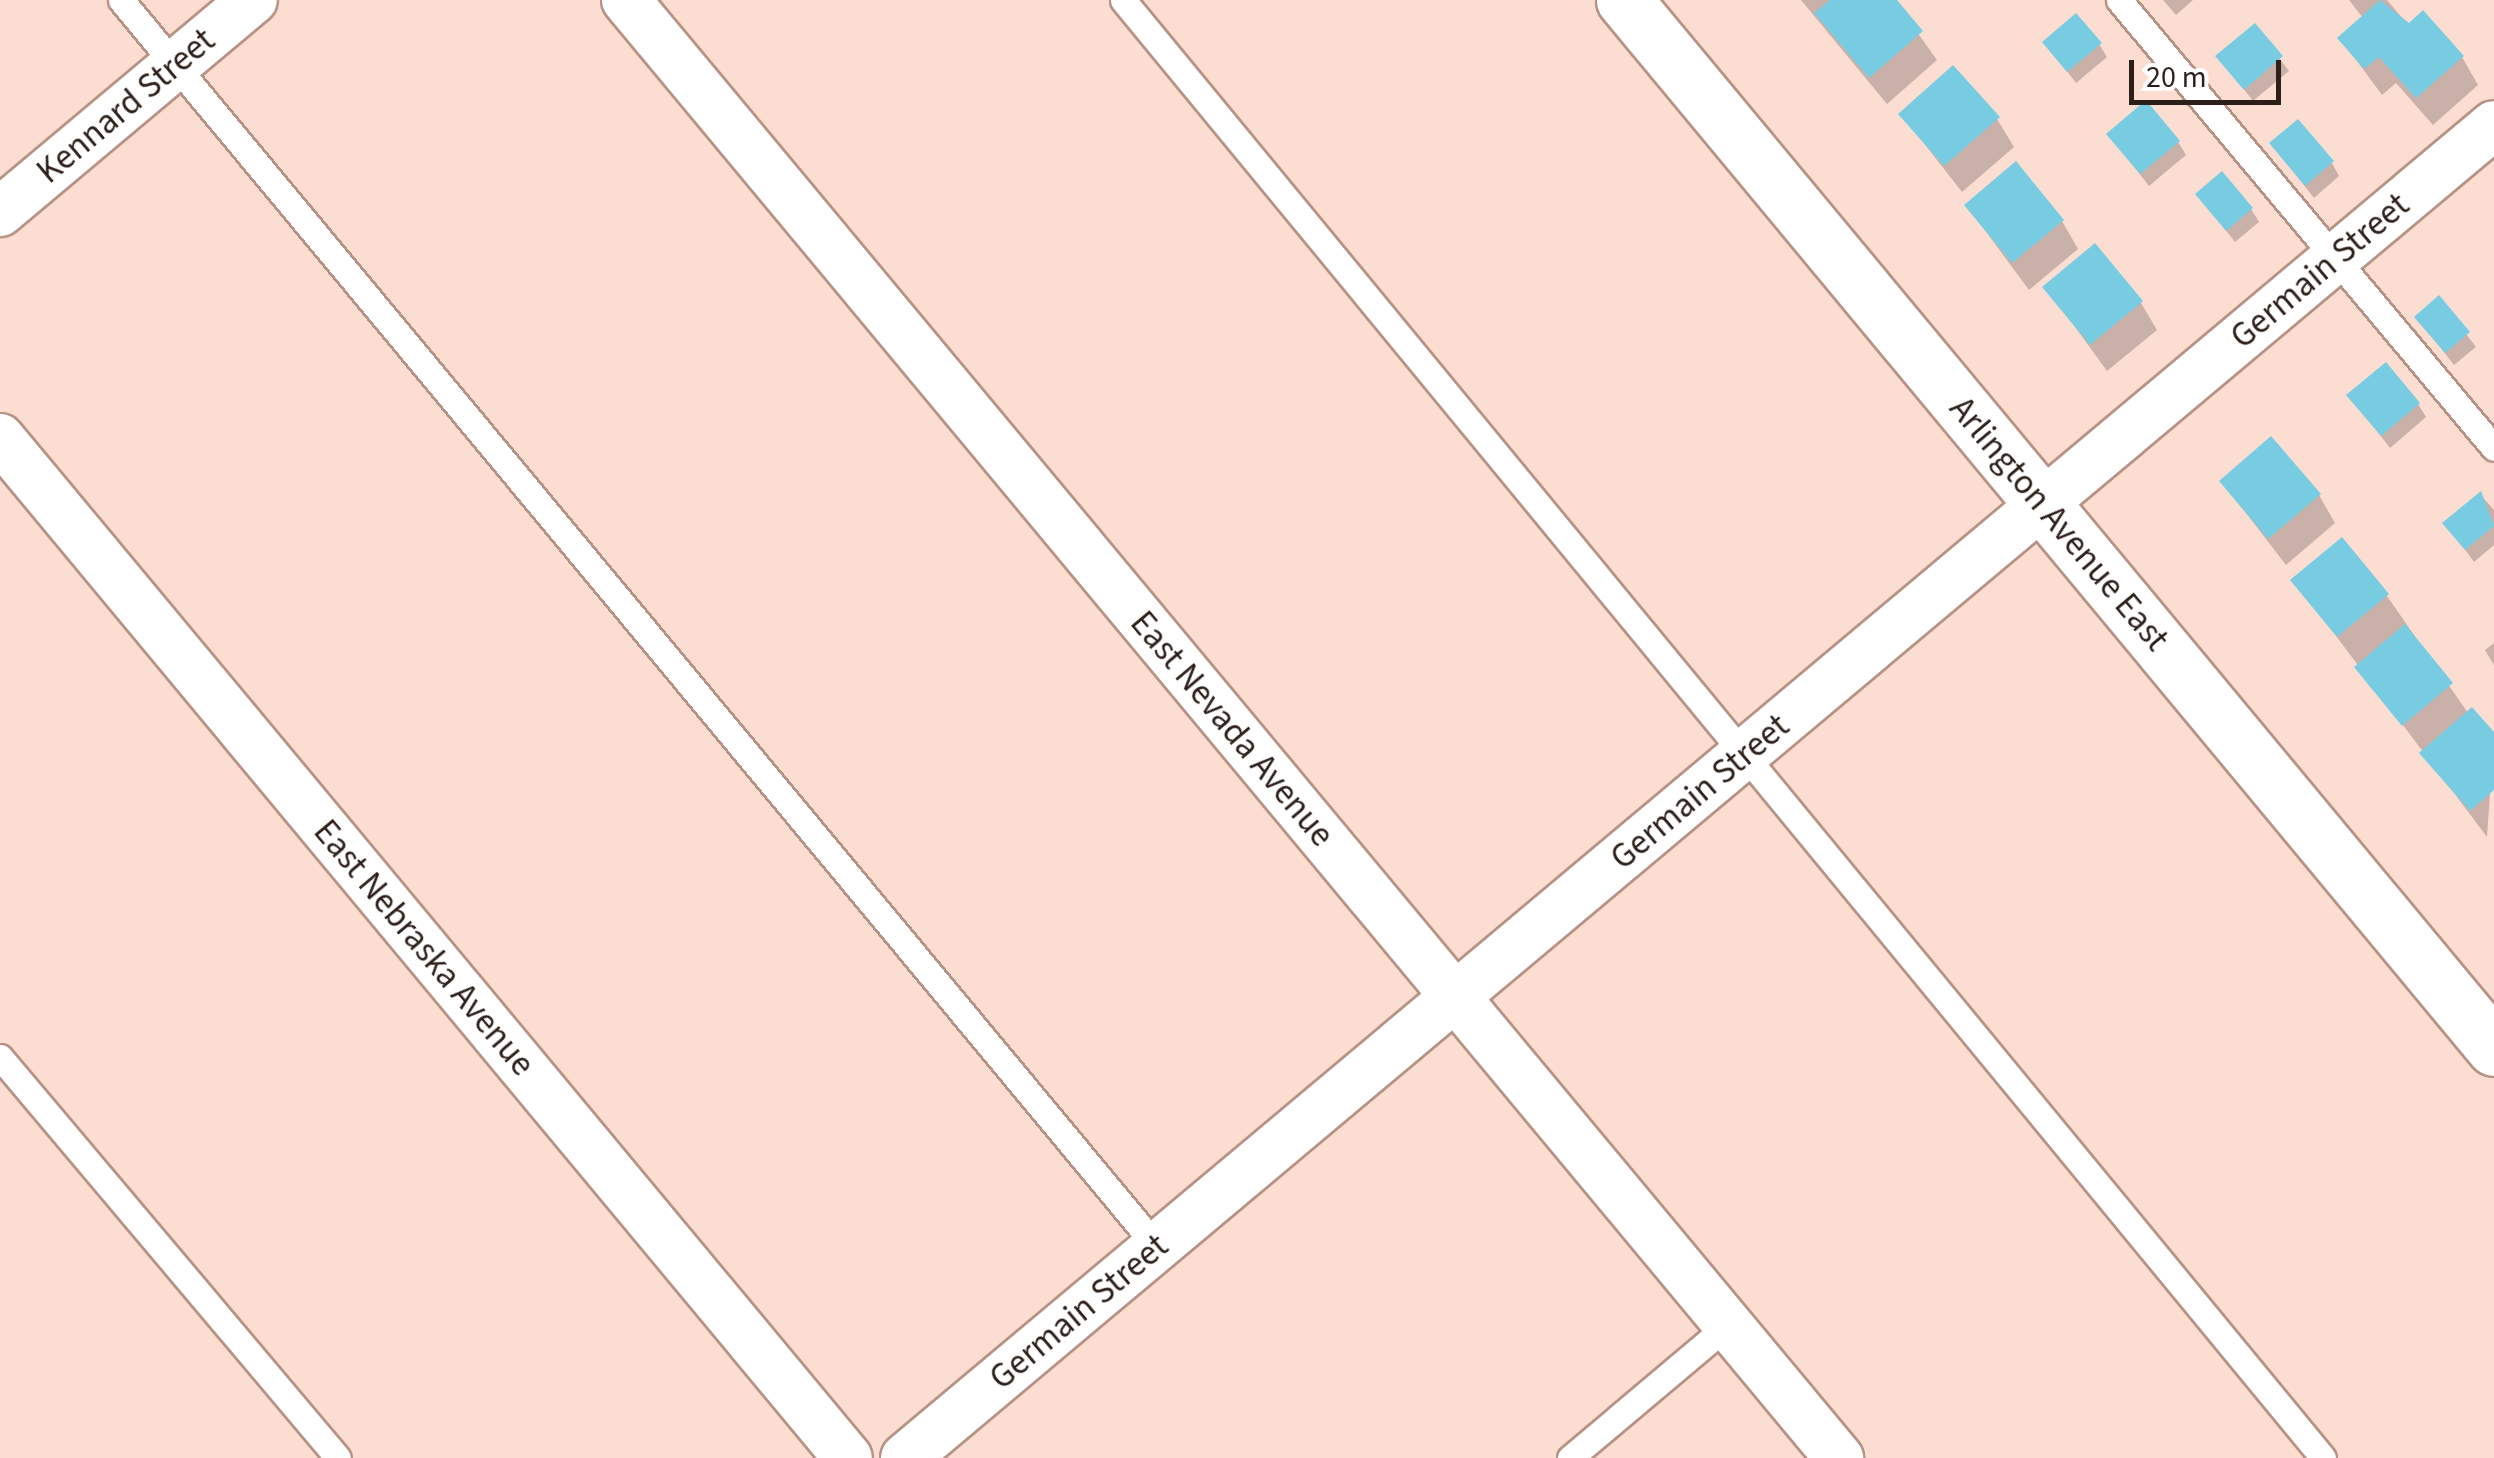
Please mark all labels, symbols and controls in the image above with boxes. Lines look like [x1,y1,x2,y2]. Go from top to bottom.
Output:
street label: Kennard Street [29,19,223,193]
scale bar [2134,40,2286,102]
text: 20 m [2146,56,2207,99]
street label: Germain Street [2222,184,2418,358]
street label: Arlington Avenue East [1940,388,2178,660]
street label: East Nevada Avenue [1121,603,1343,855]
street label: Germain Street [1602,705,1798,879]
street label: East Nebraska Avenue [305,811,543,1085]
street label: Germain Street [981,1225,1177,1399]

